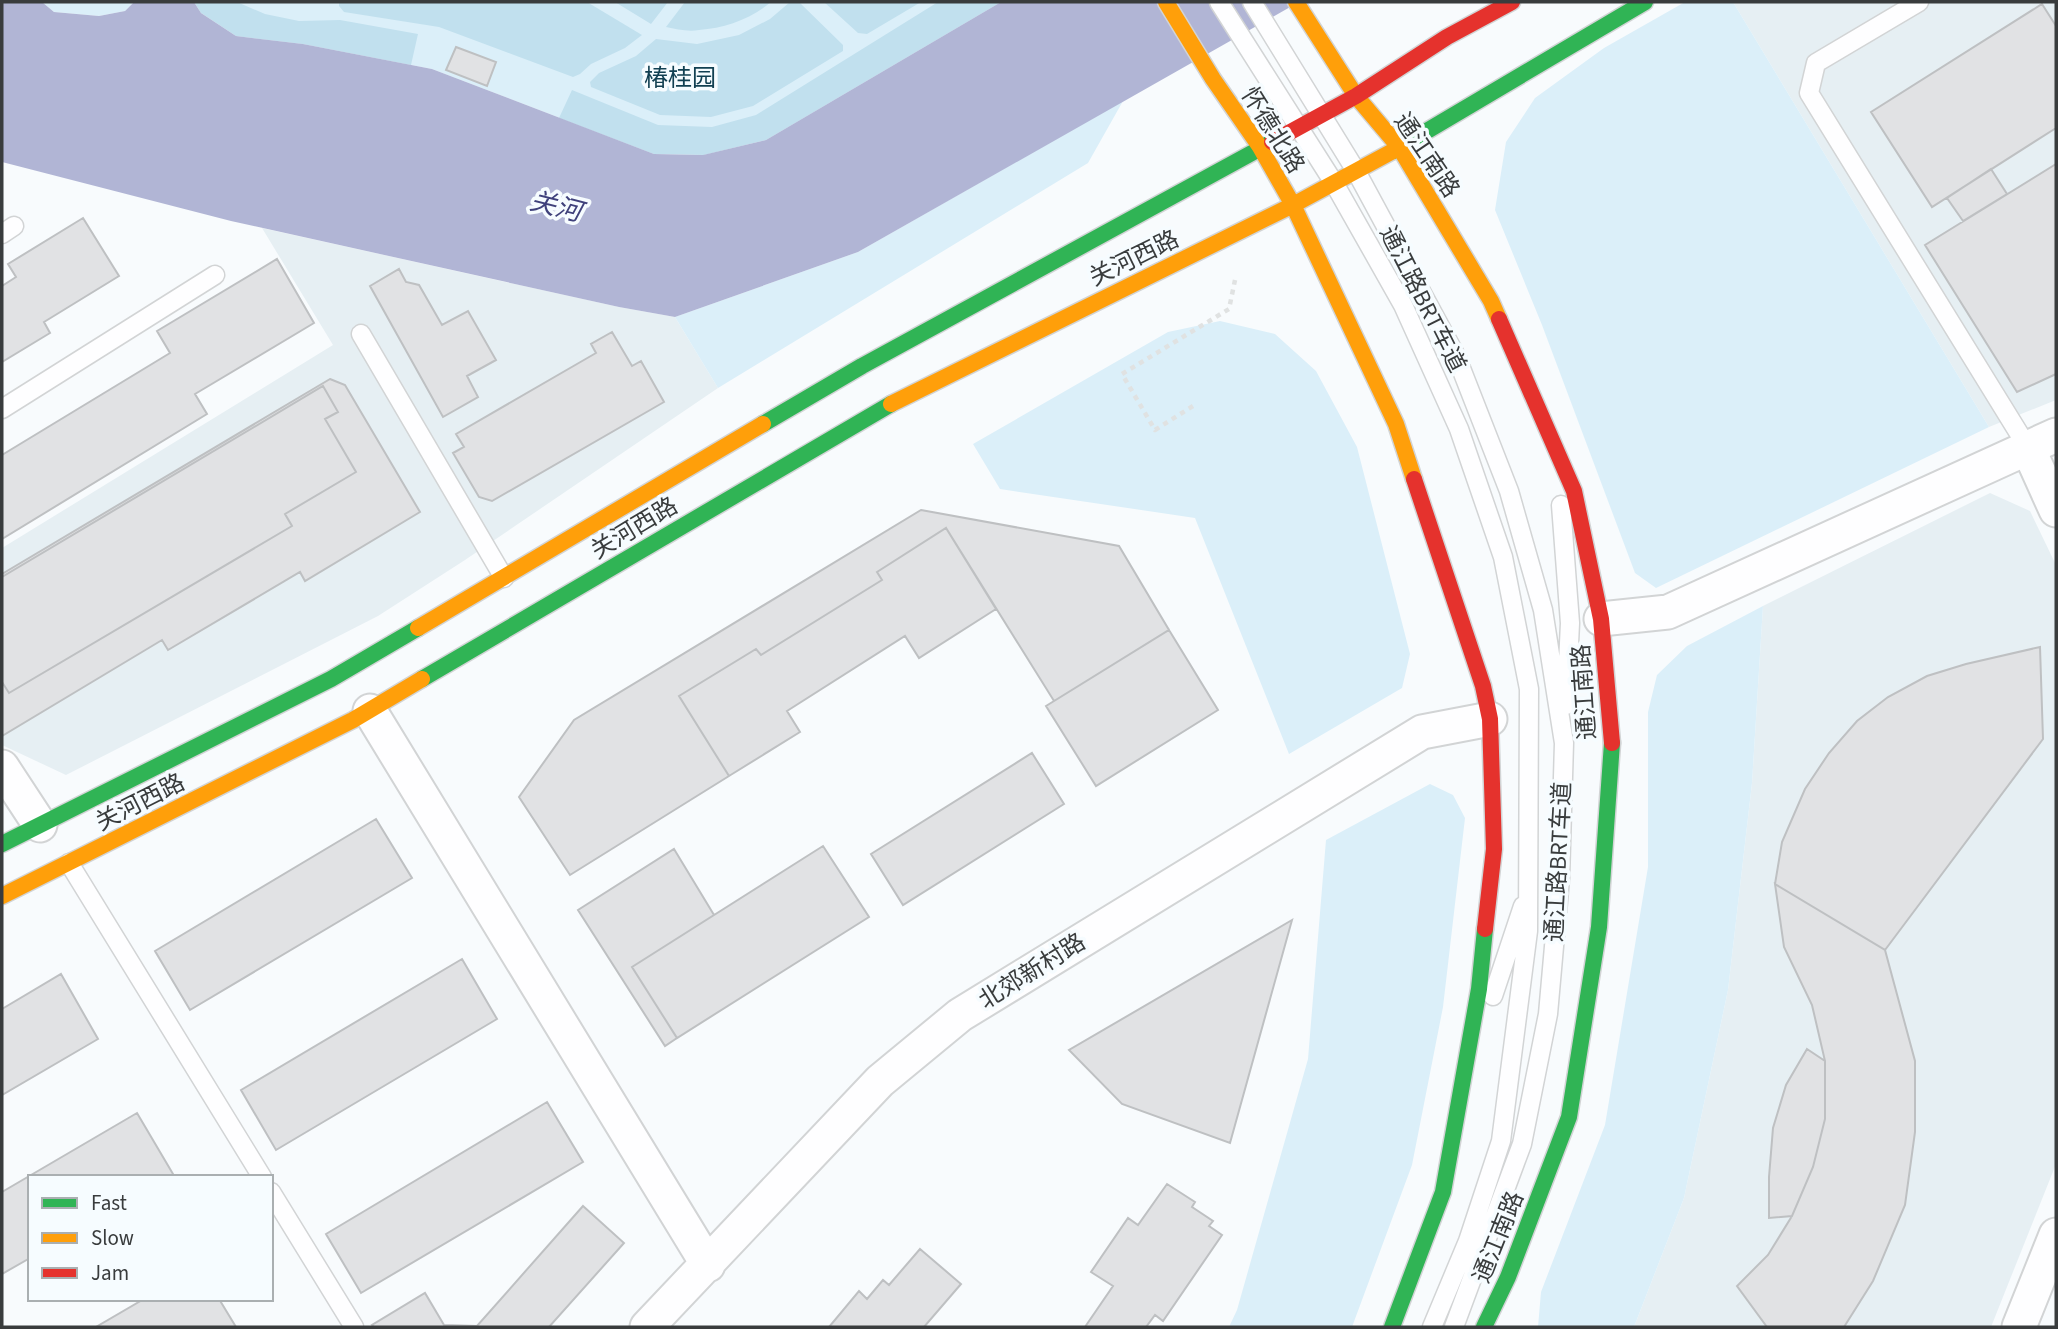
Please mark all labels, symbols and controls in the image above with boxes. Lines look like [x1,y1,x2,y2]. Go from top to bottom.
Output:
park label: 椿桂园 [644,61,716,96]
street label: 怀德北路 [1232,80,1313,180]
street label: 通江南路 [1385,106,1468,205]
water label: 关河 [526,182,590,232]
street label: 通江路BRT车道 [1371,220,1475,379]
street label: 关河西路 [1083,222,1185,295]
street label: 关河西路 [584,489,684,568]
street label: 通江南路 [1564,643,1605,741]
street label: 关河西路 [90,765,191,840]
street label: 通江路BRT车道 [1537,781,1580,943]
street label: 北郊新村路 [972,925,1092,1018]
legend [28,1175,273,1301]
street label: 通江南路 [1464,1186,1533,1288]
text: Fast [91,1188,127,1218]
text: Slow [91,1223,134,1253]
text: Jam [91,1258,129,1288]

